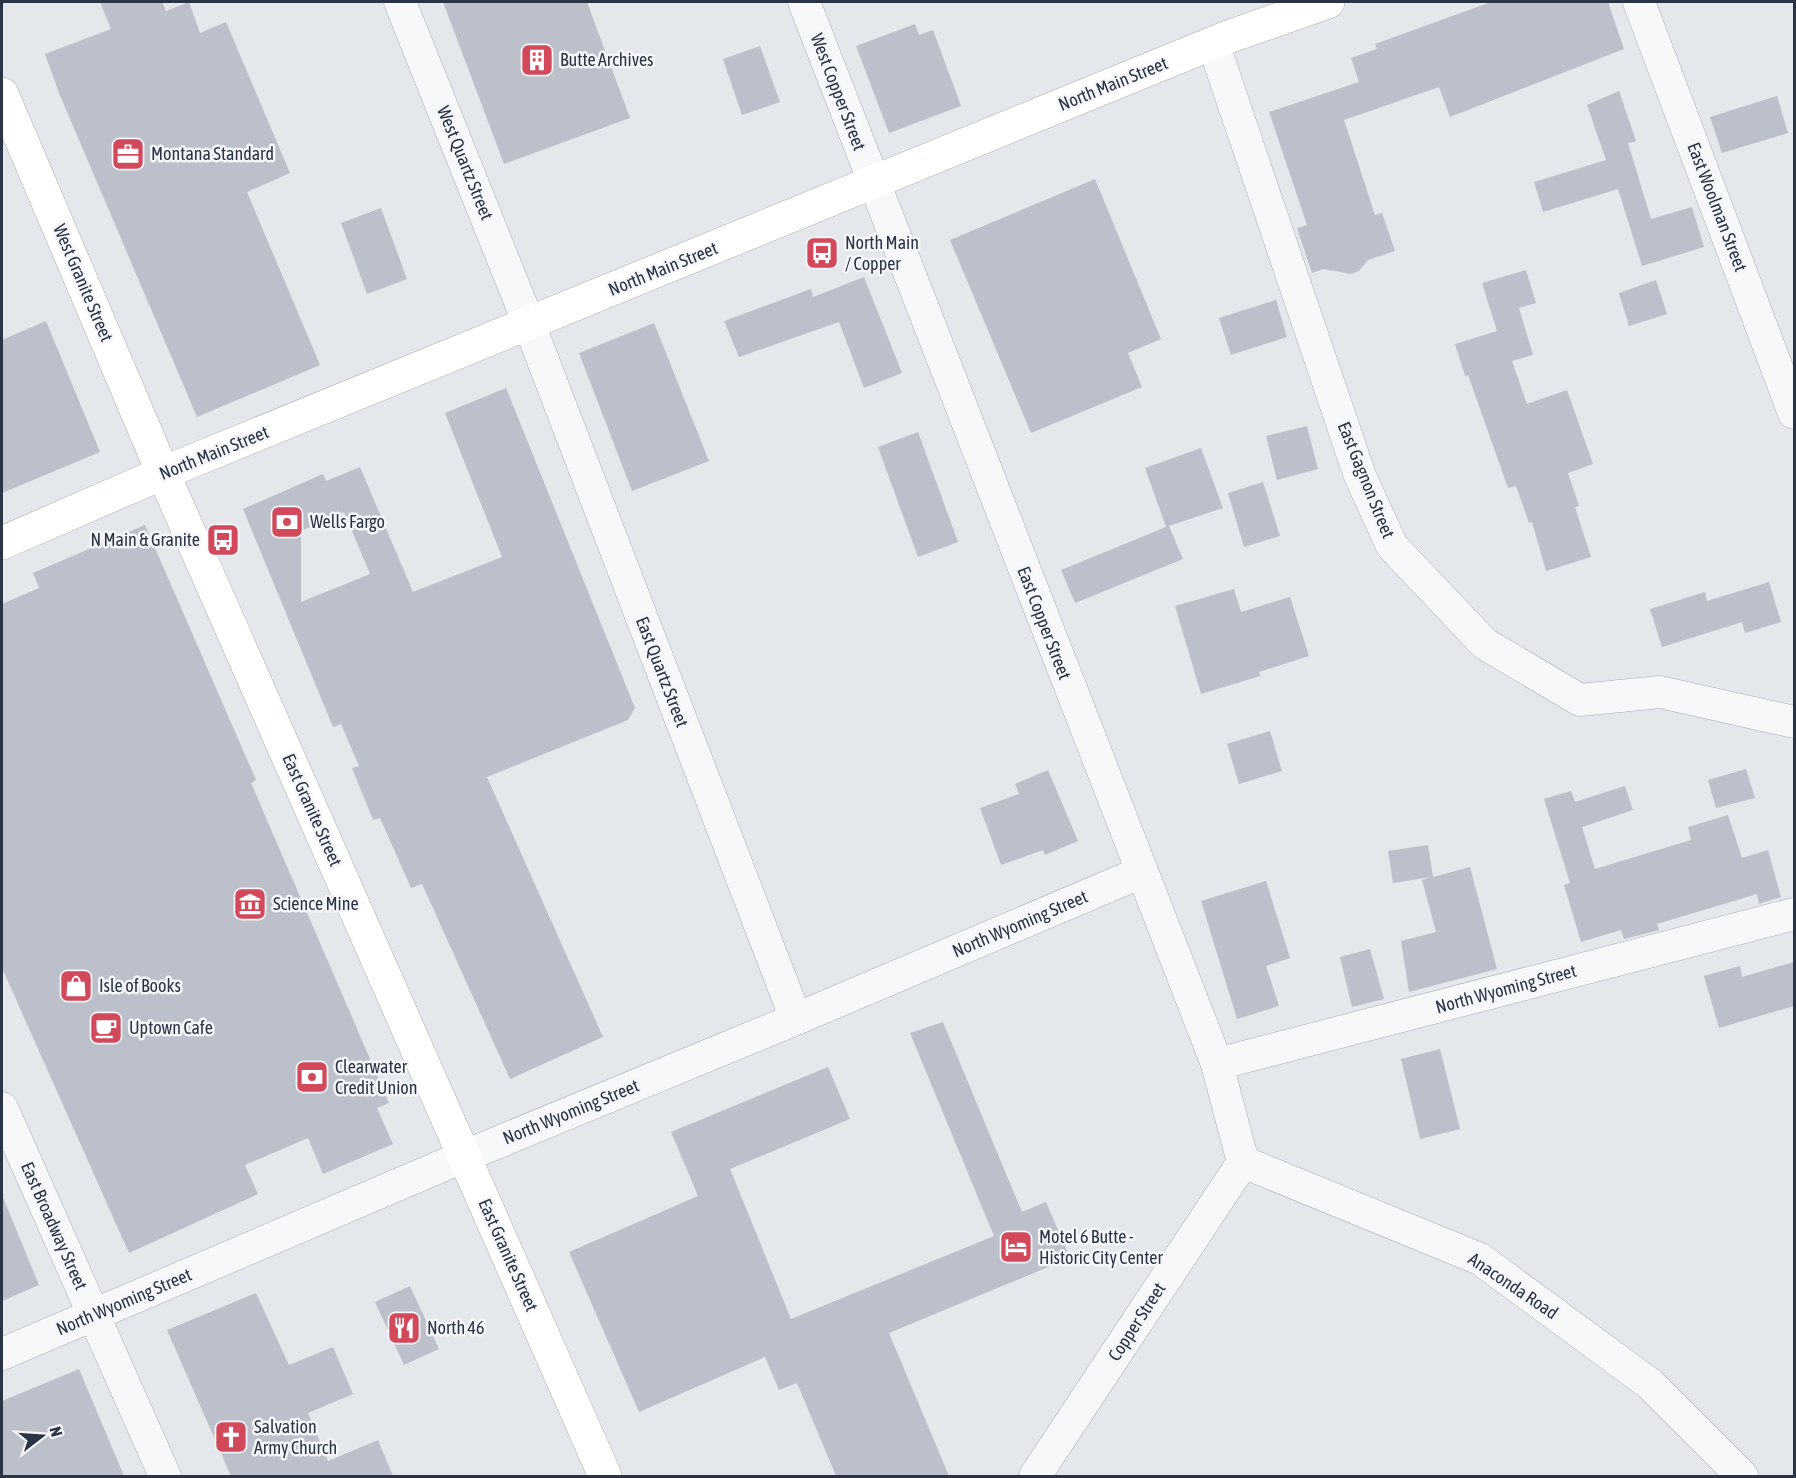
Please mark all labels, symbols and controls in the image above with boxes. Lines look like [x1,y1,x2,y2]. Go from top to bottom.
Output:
street label: West Copper Street [806,30,870,153]
building icon: Butte Archives [519,42,555,78]
place label: Butte Archives [560,49,653,70]
street label: North Main Street [1055,52,1170,115]
street label: West Quartz Street [433,103,498,223]
office icon: Montana Standard [110,136,146,172]
street label: East Woolman Street [1683,139,1752,274]
place label: Montana Standard [151,143,274,164]
street label: West Granite Street [49,221,118,345]
place label: North Main / Copper [845,232,919,274]
bus stop icon: North Main / Copper [804,235,840,271]
street label: North Main Street [605,237,720,300]
street label: East Gagnon Street [1334,419,1399,541]
street label: North Main Street [156,421,271,484]
bank icon: Wells Fargo [269,504,305,540]
place label: Wells Fargo [310,511,385,532]
bus stop icon: N Main & Granite [205,522,241,558]
place label: N Main & Granite [90,529,200,550]
street label: East Copper Street [1013,563,1076,682]
street label: East Quartz Street [632,614,693,730]
street label: East Granite Street [278,750,347,869]
museum icon: Science Mine [232,886,268,922]
street label: North Wyoming Street [949,886,1091,962]
place label: Science Mine [273,893,359,914]
street label: North Wyoming Street [1433,960,1579,1017]
shop icon: Isle of Books [58,968,94,1004]
place label: Isle of Books [99,975,181,996]
cafe icon: Uptown Cafe [88,1010,124,1046]
place label: Uptown Cafe [129,1017,213,1038]
place label: Clearwater Credit Union [335,1056,418,1098]
bank icon: Clearwater Credit Union [294,1059,330,1095]
street label: North Wyoming Street [500,1075,642,1148]
street label: East Broadway Street [17,1159,92,1293]
street label: East Granite Street [474,1195,543,1314]
place label: Motel 6 Butte - Historic City Center [1039,1226,1163,1268]
hotel icon: Motel 6 Butte - Historic City Center [998,1229,1034,1265]
street label: Anaconda Road [1465,1248,1562,1323]
street label: North Wyoming Street [53,1264,195,1340]
street label: Copper Street [1104,1279,1170,1365]
restaurant icon: North 46 [386,1310,422,1346]
place label: North 46 [427,1317,485,1338]
north arrow [12,1406,72,1466]
place label: Salvation Army Church [254,1416,337,1458]
church icon: Salvation Army Church [213,1419,249,1455]
text: N [46,1424,66,1439]

